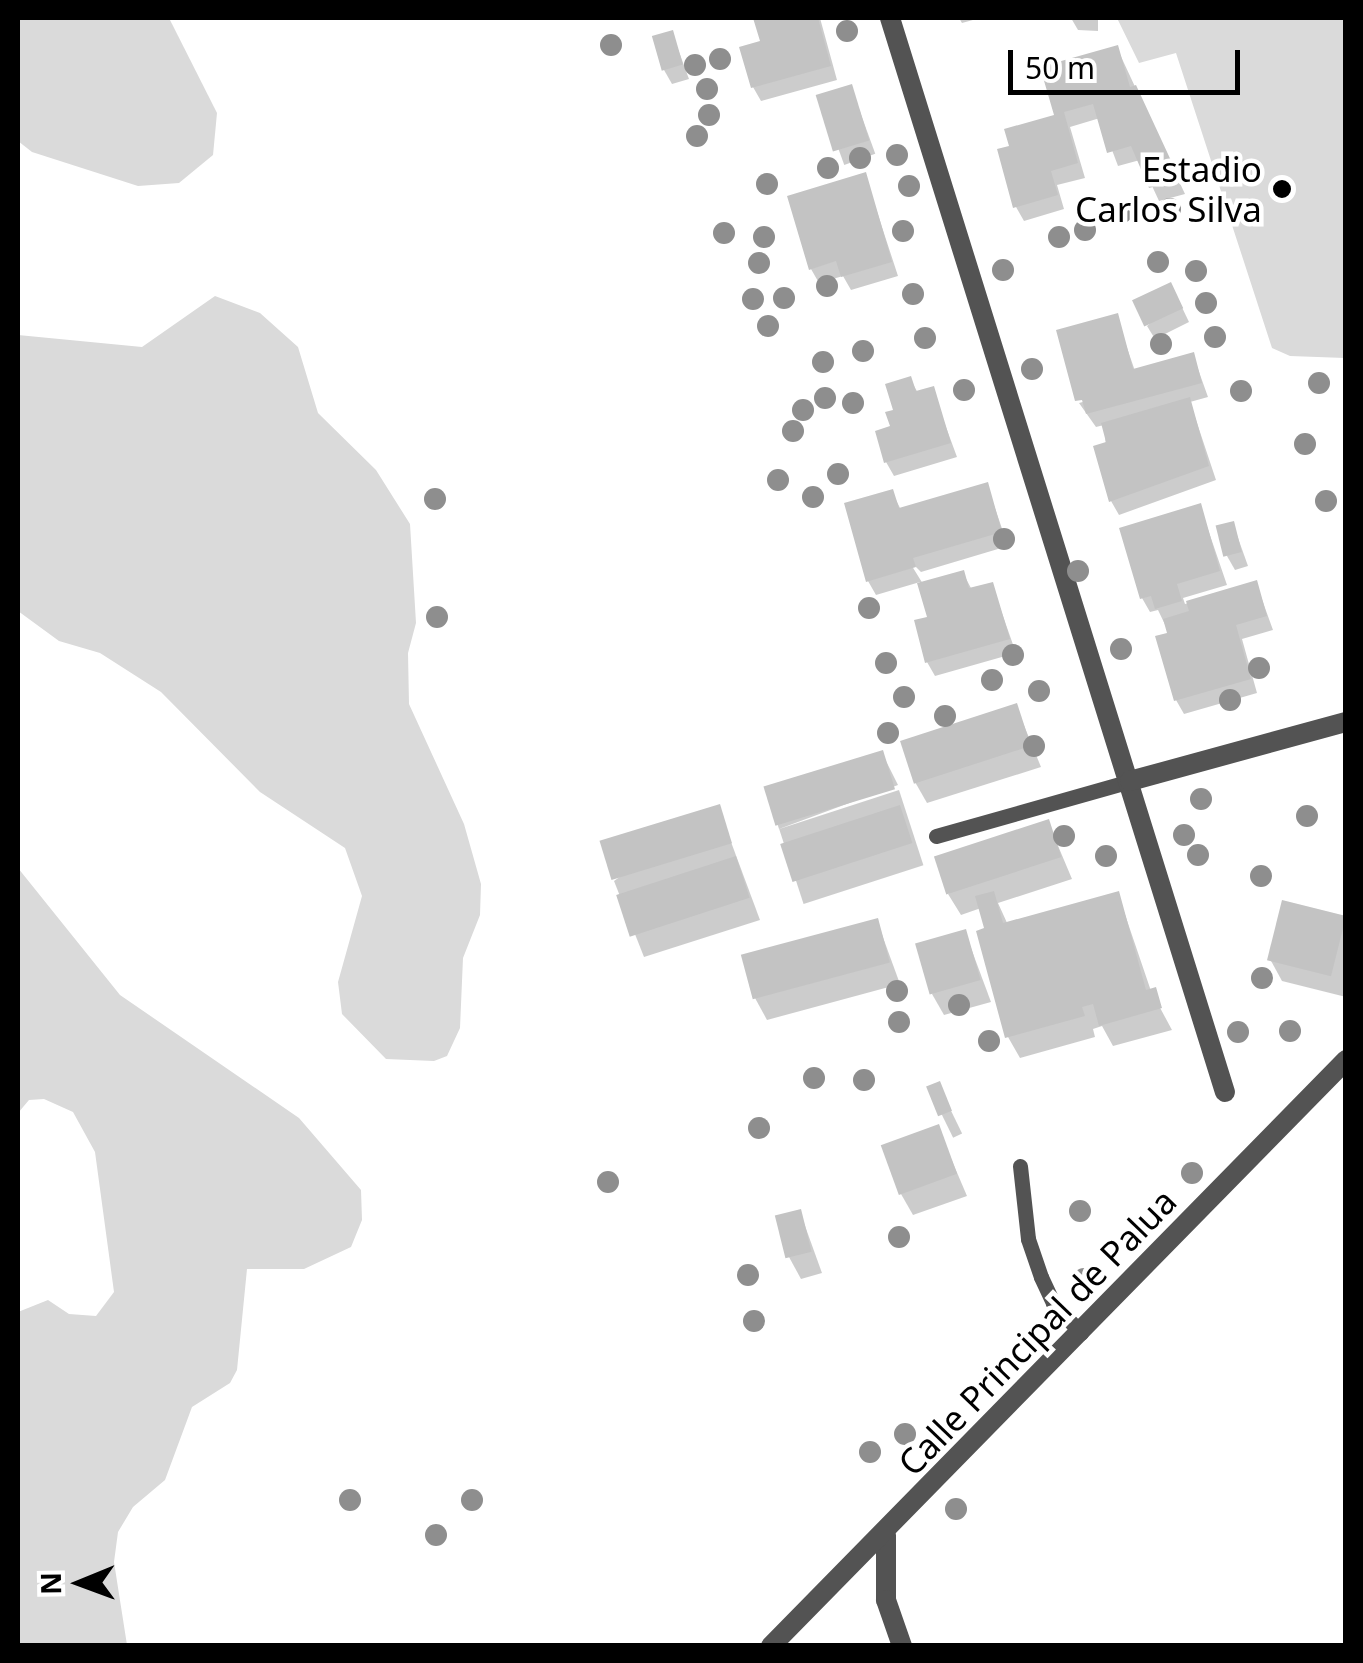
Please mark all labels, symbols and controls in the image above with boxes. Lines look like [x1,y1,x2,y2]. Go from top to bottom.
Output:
scale bar [1013,30,1246,92]
text: 50 m [1025,47,1095,88]
place label: Estadio Carlos Silva [1075,148,1262,230]
marker: Estadio Carlos Silva [1271,178,1293,200]
street label: Calle Principal de Palua [889,1180,1185,1484]
north arrow [30,1533,130,1633]
text: N [31,1572,69,1595]

